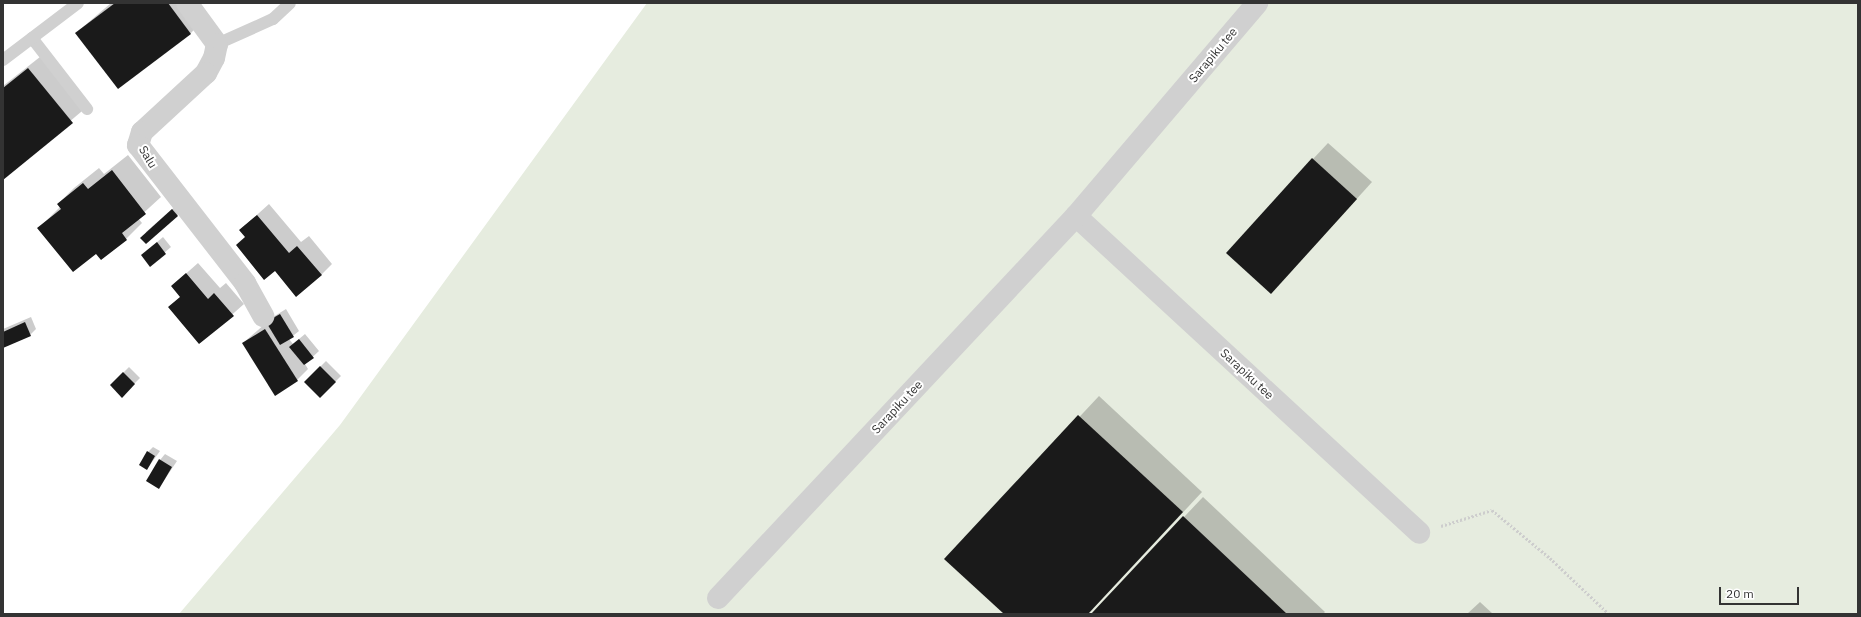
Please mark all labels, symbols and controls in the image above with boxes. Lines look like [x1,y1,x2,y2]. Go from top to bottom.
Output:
street label: Sarapiku tee [1186,25,1240,85]
street label: Salu [136,143,160,171]
street label: Sarapiku tee [1217,346,1277,402]
street label: Sarapiku tee [869,377,925,437]
scale bar [1721,579,1801,605]
text: 20 m [1726,586,1754,601]

